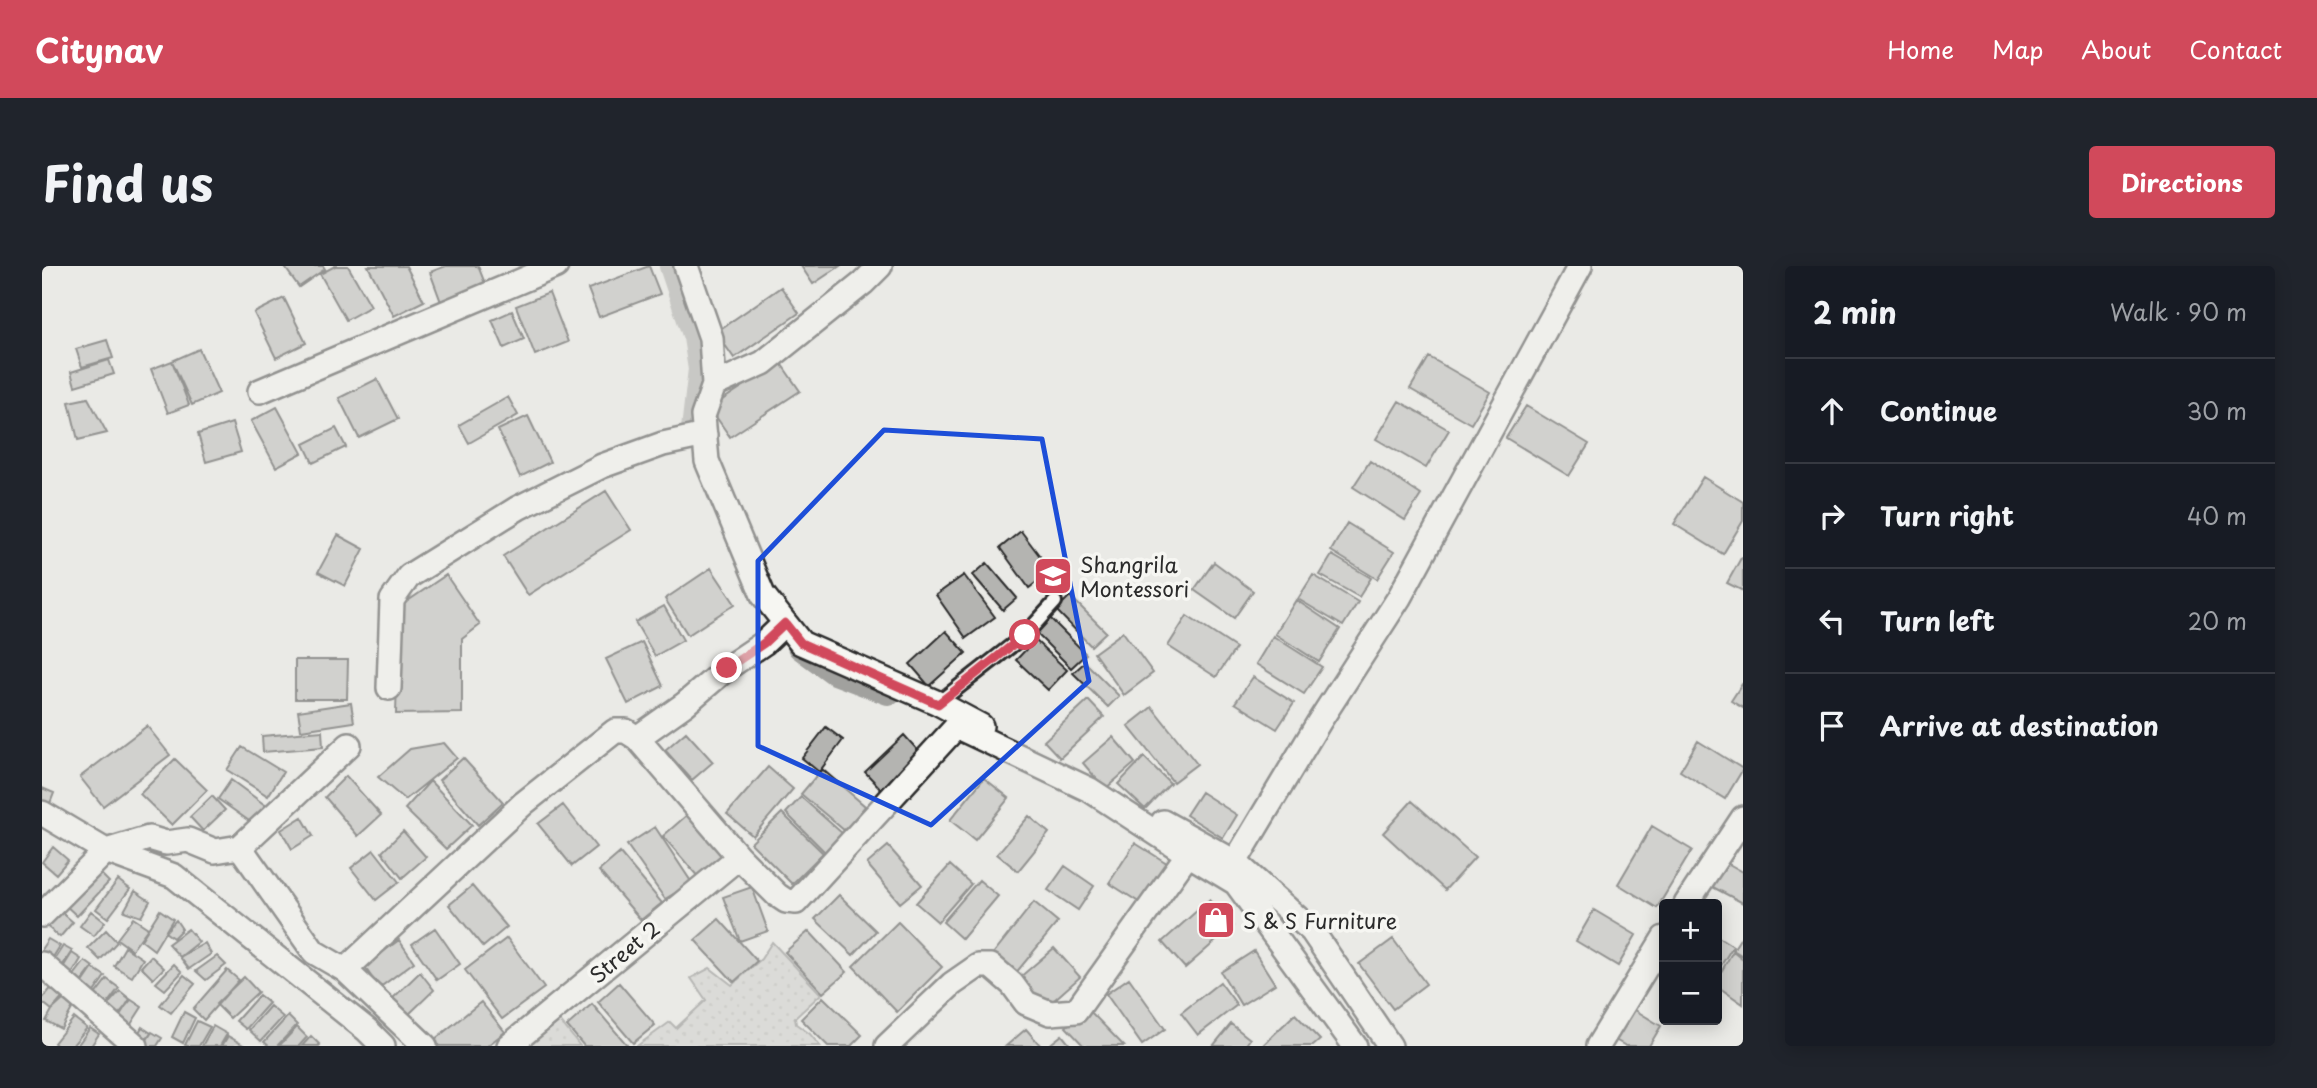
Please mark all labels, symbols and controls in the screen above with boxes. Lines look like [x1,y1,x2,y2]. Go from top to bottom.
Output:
text: Citynav [35,24,163,74]
text: Home [1887,31,1954,67]
text: Map [1992,31,2043,67]
text: About [2081,31,2151,67]
text: Contact [2189,31,2282,67]
text: Find us [42,145,213,219]
button: Directions [2089,146,2275,218]
text: 2 min [1813,289,1897,334]
text: Walk · 90 m [2110,294,2247,329]
text: Continue [1880,391,1997,430]
icon: ahead [1813,392,1851,430]
text: 30 m [2186,393,2247,428]
text: Turn right [1880,496,2014,535]
icon: right [1813,497,1851,535]
text: 40 m [2187,498,2247,533]
place label: Shangrila Montessori [1080,548,1189,604]
school or university icon: Shangrila Montessori [1032,555,1074,597]
text: Turn left [1880,601,1995,640]
icon: left [1813,602,1851,640]
text: 20 m [2188,603,2247,638]
route start [1009,619,1040,650]
route end [711,652,742,683]
text: Arrive at destination [1880,706,2159,745]
icon: arrive [1813,707,1851,745]
shop icon: S & S Furniture [1195,899,1237,941]
map controls [1659,899,1722,1025]
button: + [1659,899,1722,962]
place label: S & S Furniture [1243,904,1397,936]
street label: Street 2 [582,912,666,990]
button: − [1659,962,1722,1025]

